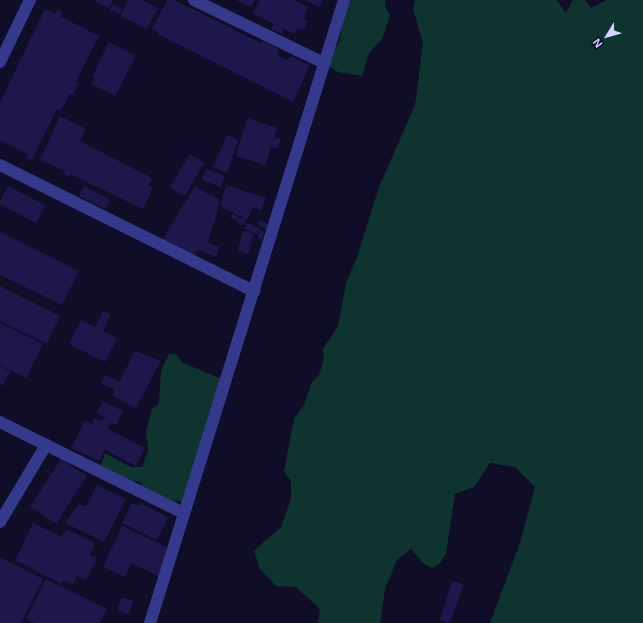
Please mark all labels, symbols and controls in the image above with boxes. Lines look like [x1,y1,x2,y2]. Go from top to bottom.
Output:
north arrow [587,16,627,56]
text: N [590,36,605,50]

